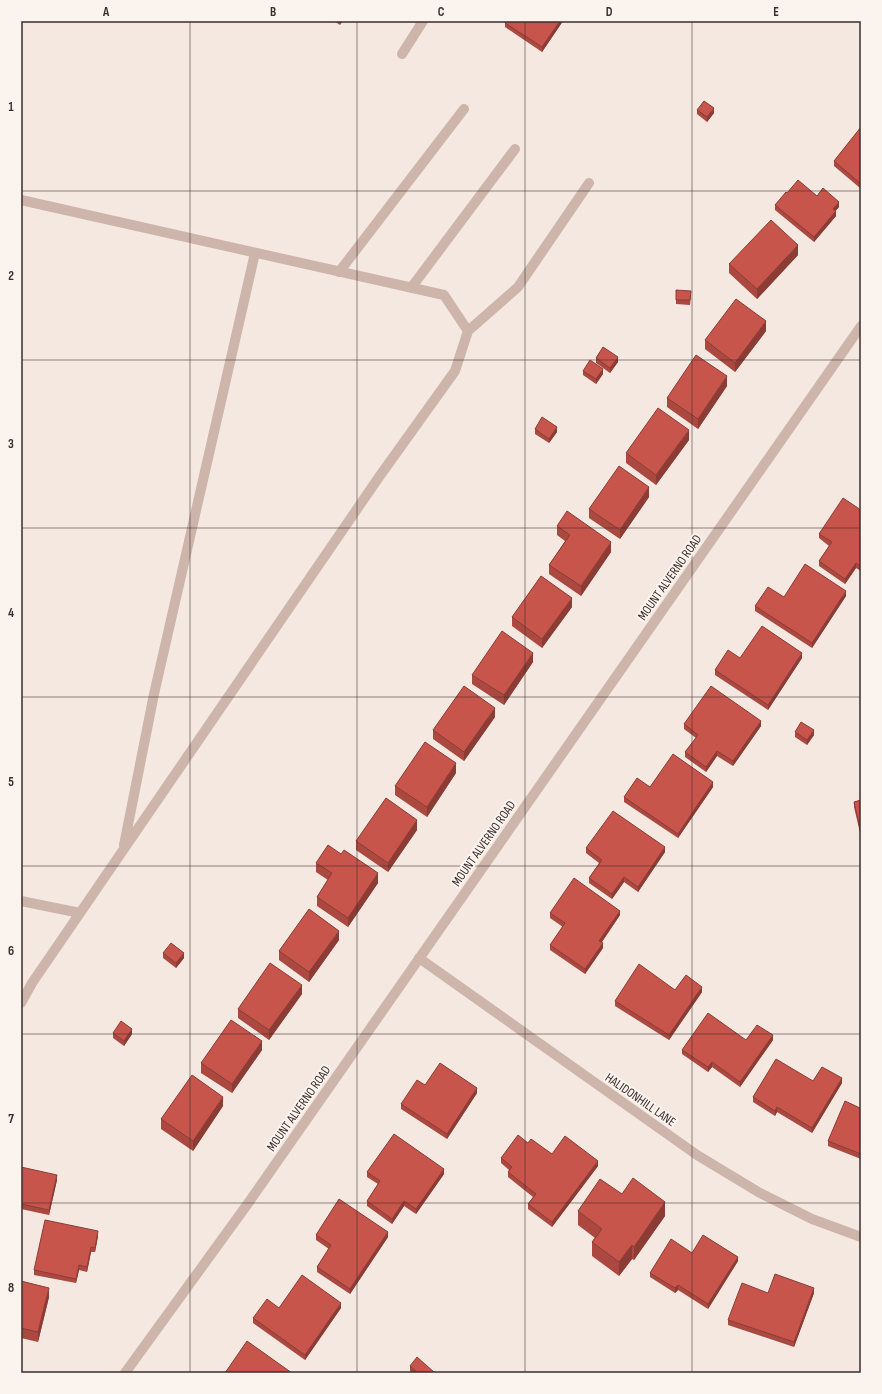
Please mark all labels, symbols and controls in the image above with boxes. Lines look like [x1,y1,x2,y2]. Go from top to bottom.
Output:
text: A [102,4,110,20]
text: B [270,4,276,20]
text: C [438,4,445,20]
text: D [606,4,613,20]
text: E [773,4,779,20]
text: 1 [8,99,14,115]
text: 2 [8,268,14,284]
text: 3 [8,436,14,452]
street label: MOUNT ALVERNO ROAD [634,532,705,623]
text: 4 [8,605,14,621]
text: 5 [8,774,14,790]
street label: MOUNT ALVERNO ROAD [448,798,519,889]
text: 6 [8,943,14,959]
street label: MOUNT ALVERNO ROAD [263,1063,334,1154]
street label: HALIDONHILL LANE [602,1070,679,1130]
text: 7 [8,1111,14,1127]
text: 8 [8,1280,14,1296]

